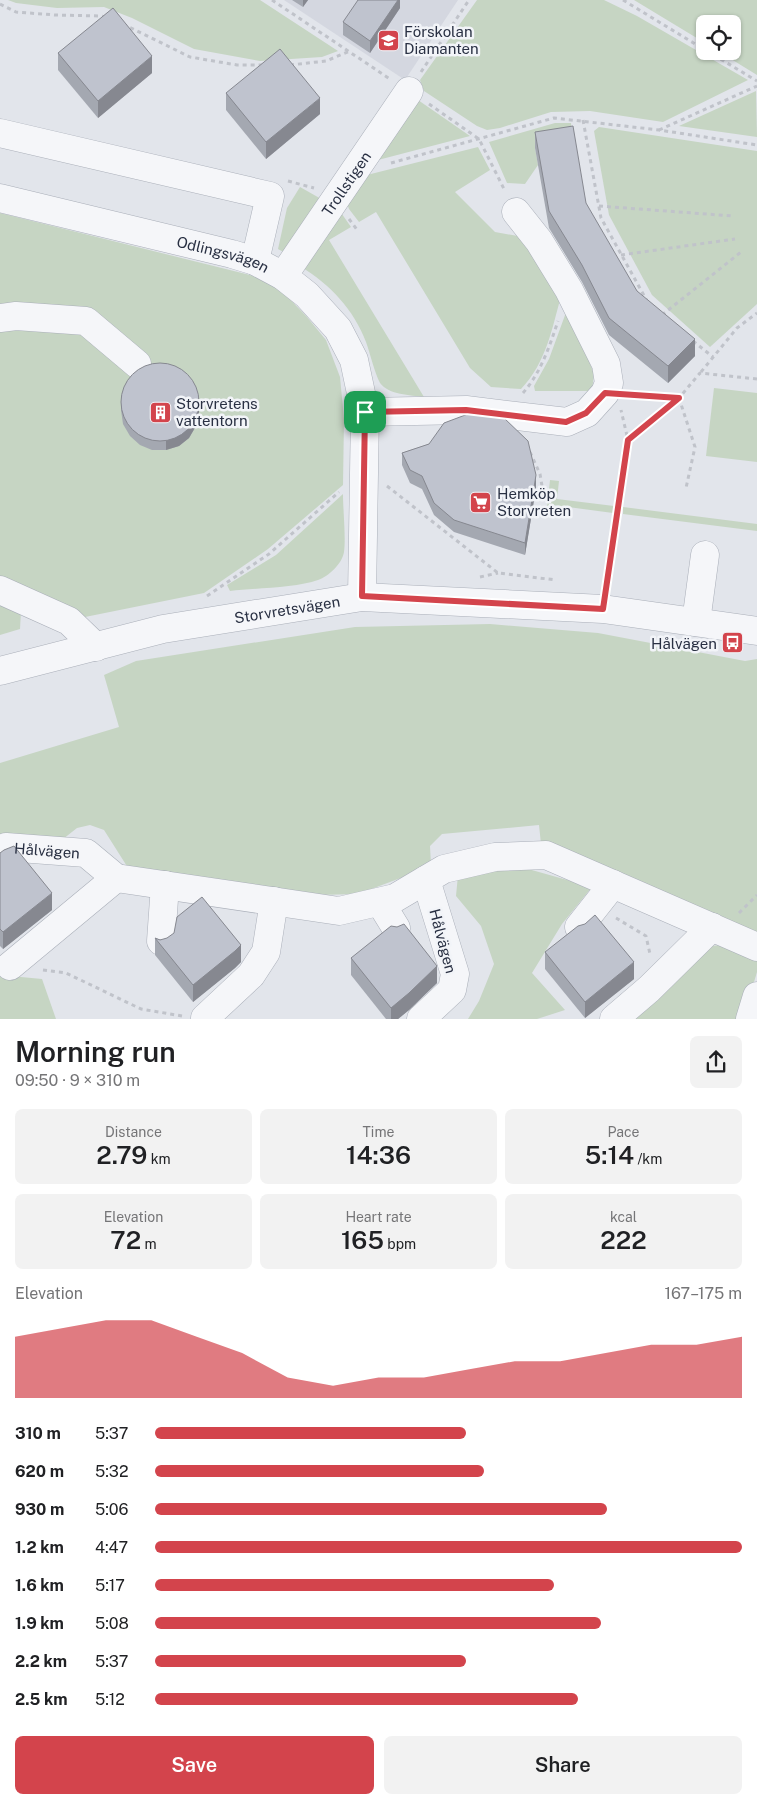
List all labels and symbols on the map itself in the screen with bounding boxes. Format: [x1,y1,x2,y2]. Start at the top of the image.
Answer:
place label: Förskolan Diamanten [404,23,479,57]
school or university icon: Förskolan Diamanten [376,28,400,52]
street label: Trollstigen [318,148,374,219]
street label: Odlingsvägen [175,232,272,276]
pin [344,391,386,433]
place label: Storvretens vattentorn [176,395,258,429]
building icon: Storvretens vattentorn [148,400,172,424]
place label: Hemköp Storvreten [497,485,571,519]
supermarket icon: Hemköp Storvreten [469,490,493,514]
street label: Storvretsvägen [233,592,341,626]
bus stop icon: Hålvägen [721,631,745,655]
place label: Hålvägen [651,635,717,652]
street label: Hålvägen [14,839,81,861]
street label: Hålvägen [426,907,460,975]

